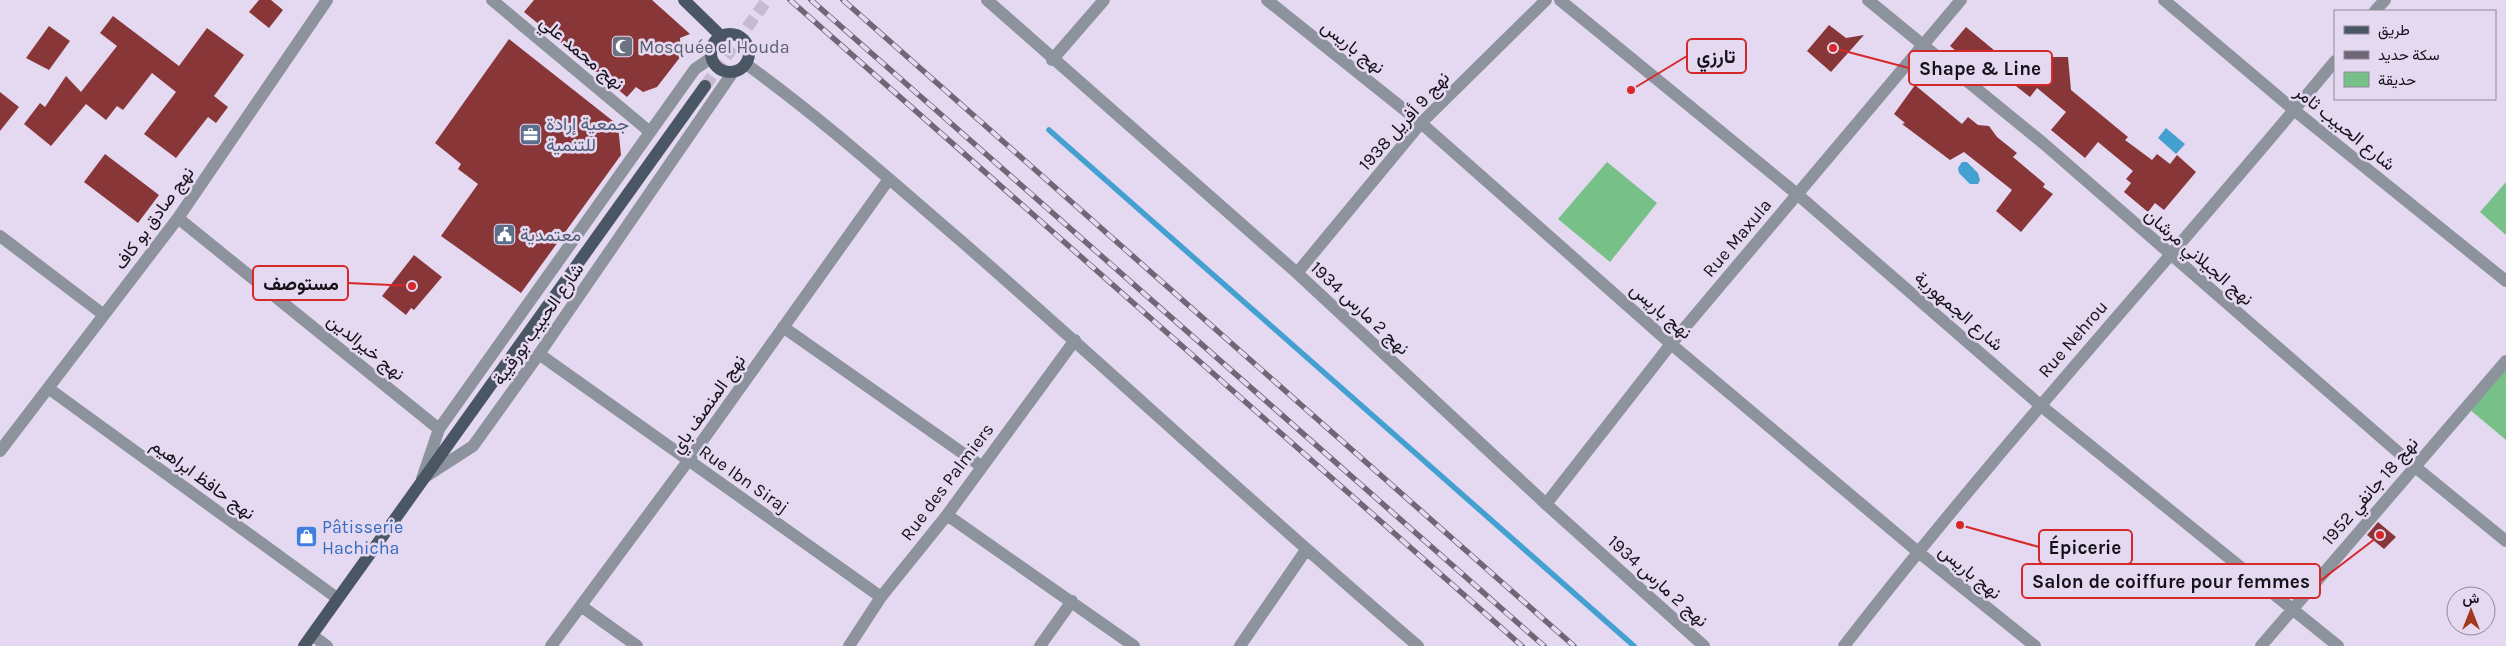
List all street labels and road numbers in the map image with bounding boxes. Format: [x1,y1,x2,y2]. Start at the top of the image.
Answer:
street label: نهج محمد علي [533,11,629,98]
street label: نهج باريس [1316,15,1389,79]
street label: نهج 9 أفريل 1938 [1354,67,1455,176]
street label: شارع الحبيب ثامر [2289,80,2400,176]
street label: نهج صادق بو كاف [109,162,199,274]
street label: Rue Maxula [1698,194,1776,282]
street label: نهج الجيلاني مرشان [2137,204,2258,313]
street label: نهج 2 مارس 1934 [1305,257,1414,360]
street label: شارع الحبيب بورقيبة [488,259,589,390]
street label: شارع الجمهورية [1909,266,2008,356]
street label: نهج باريس [1625,278,1696,345]
street label: Rue Nehrou [2033,296,2113,382]
street label: نهج خيرالدين [322,309,409,386]
street label: نهج المنصف باي [666,350,753,460]
street label: Rue des Palmiers [896,419,998,545]
street label: نهج 18 جانفي 1952 [2317,433,2426,552]
street label: نهج حافظ ابراهيم [146,434,259,525]
street label: Rue Ibn Siraj [695,440,793,518]
street label: نهج 2 مارس 1934 [1603,530,1713,632]
street label: نهج باريس [1933,540,2006,605]

